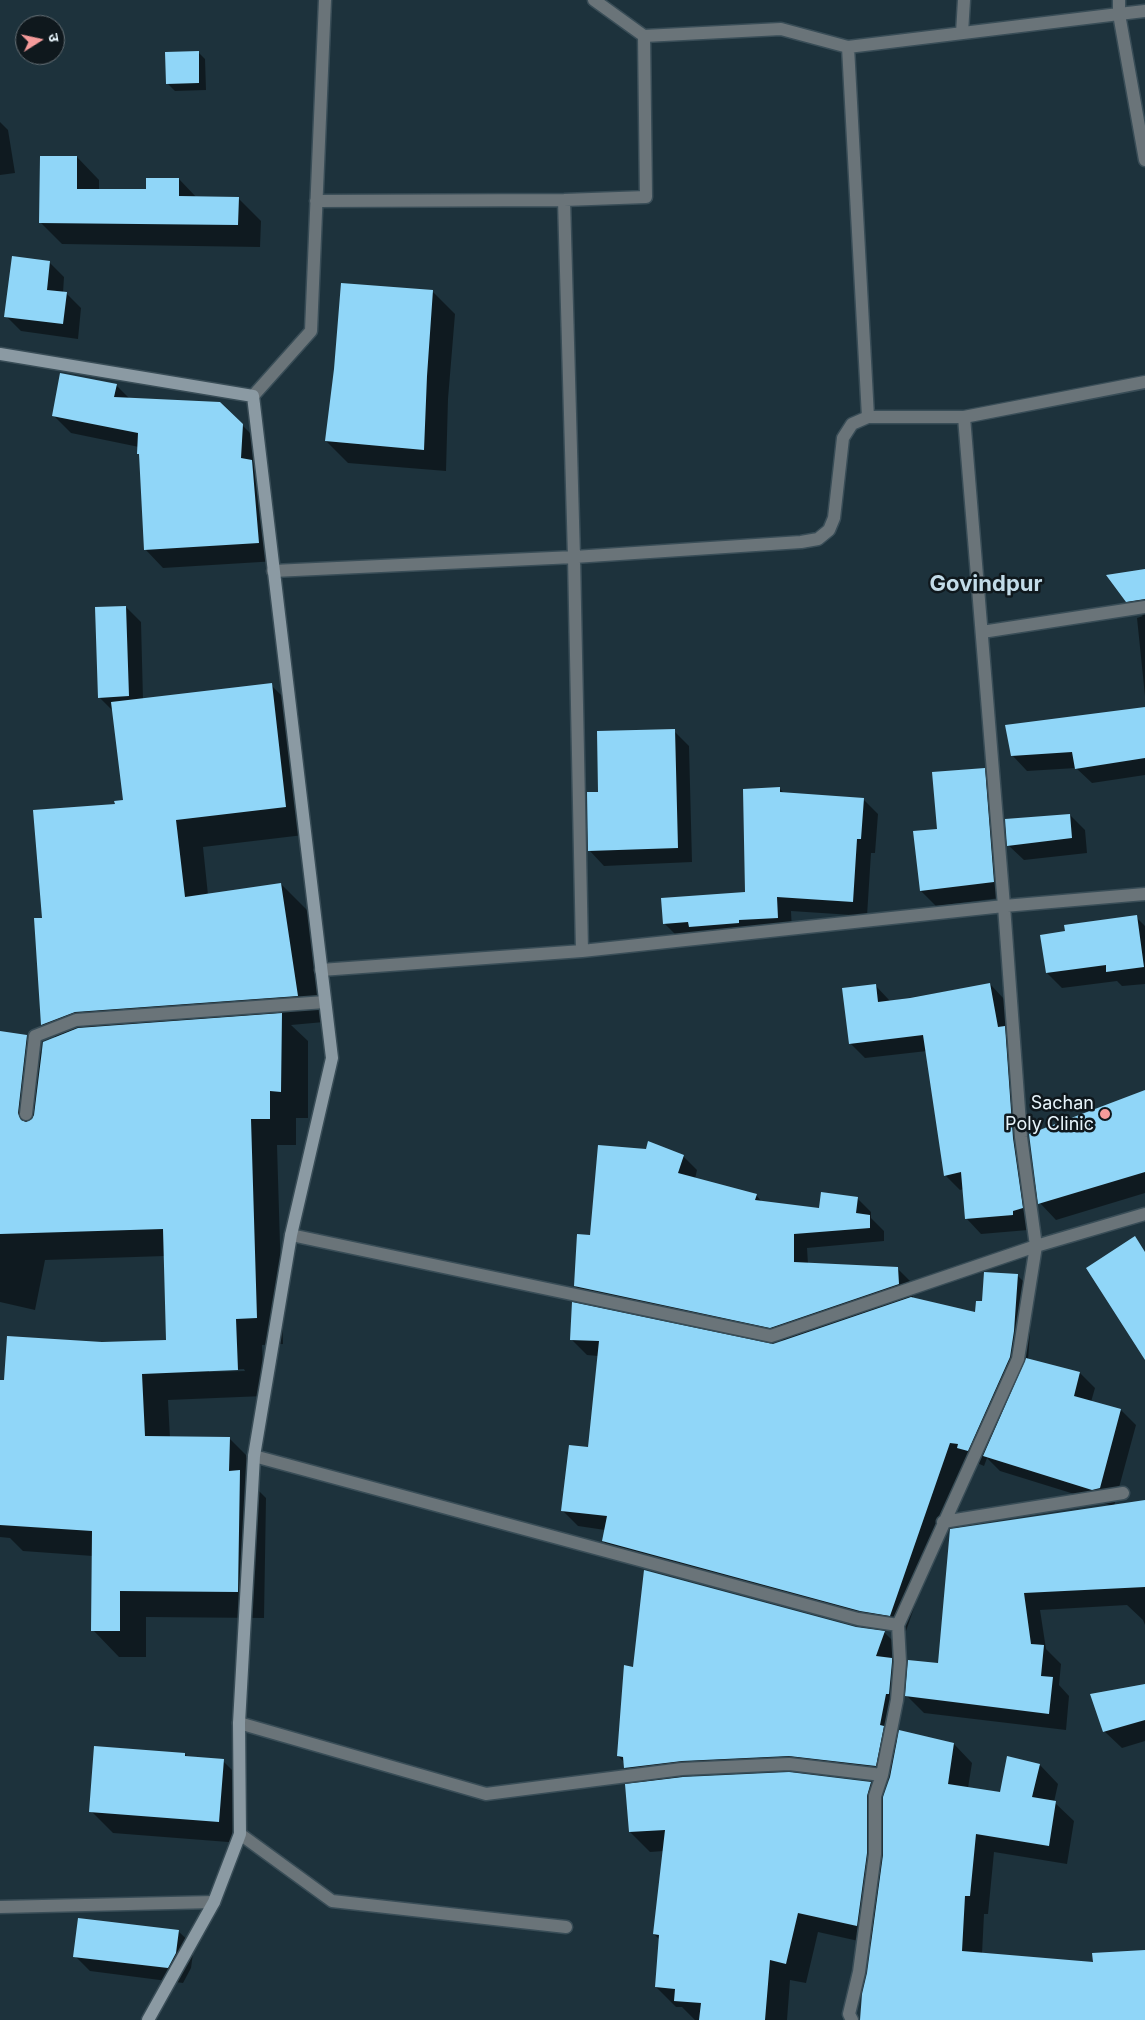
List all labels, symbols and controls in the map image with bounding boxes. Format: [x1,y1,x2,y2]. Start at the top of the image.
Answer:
north arrow [15,15,65,65]
text: उ [45,32,63,43]
district label: Govindpur [930,571,1042,597]
place label: Sachan Poly Clinic [1005,1093,1094,1136]
marker: Sachan Poly Clinic [1098,1107,1112,1121]

